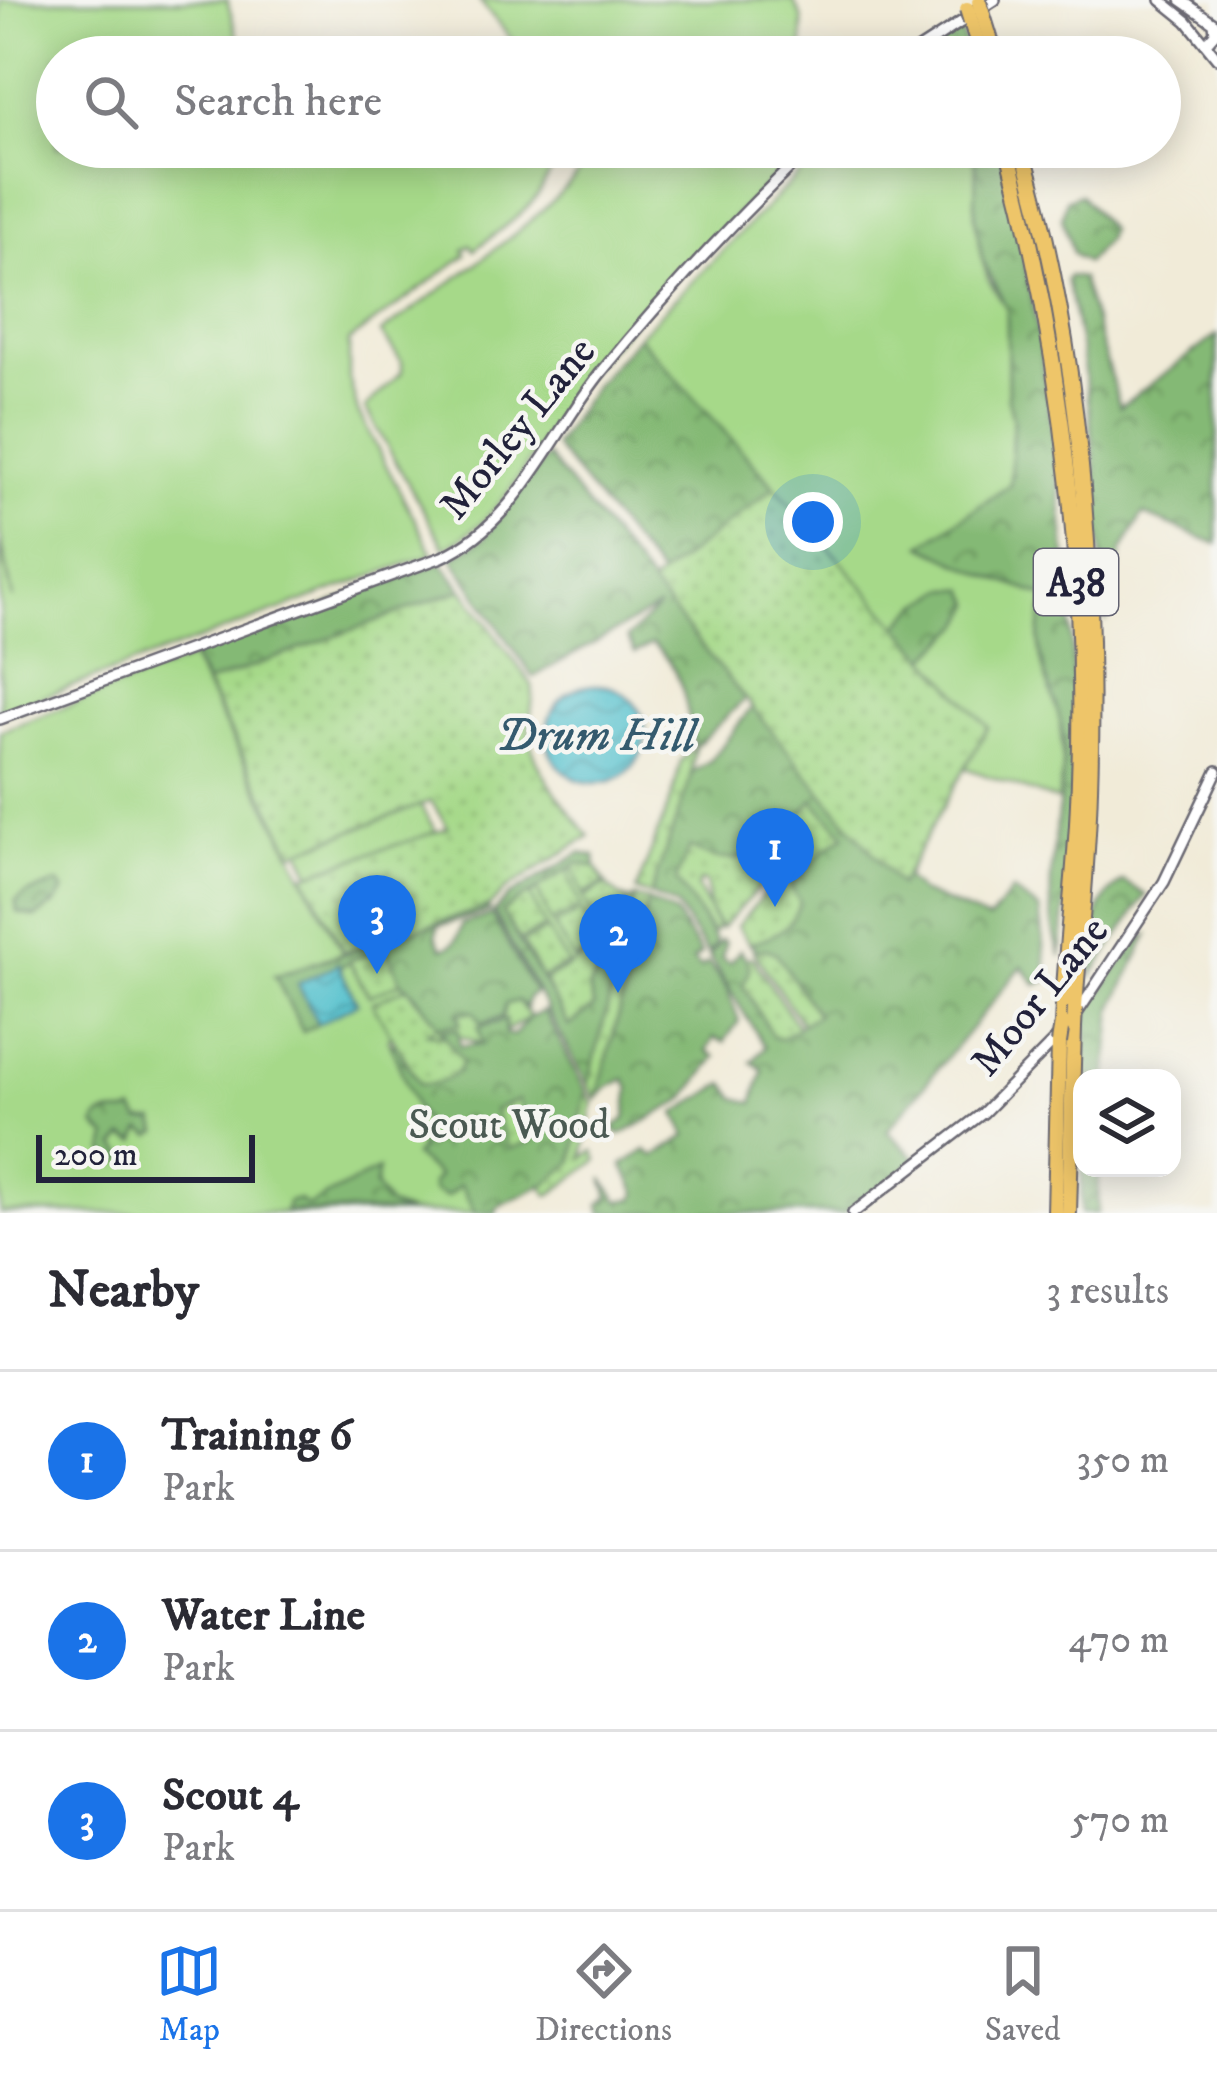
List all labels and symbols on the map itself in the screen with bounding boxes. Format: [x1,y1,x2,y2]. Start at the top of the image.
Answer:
street label: Morley Lane [429,327,608,531]
your location [783,492,843,552]
road number: A38 [1034,549,1118,615]
water label: Drum Hill [497,709,700,765]
pin: 1 [736,808,814,907]
pin: 3 [338,875,416,974]
pin: 2 [579,894,657,993]
street label: Moor Lane [960,907,1120,1087]
park label: Scout Wood [408,1100,610,1152]
scale bar [36,1129,255,1182]

